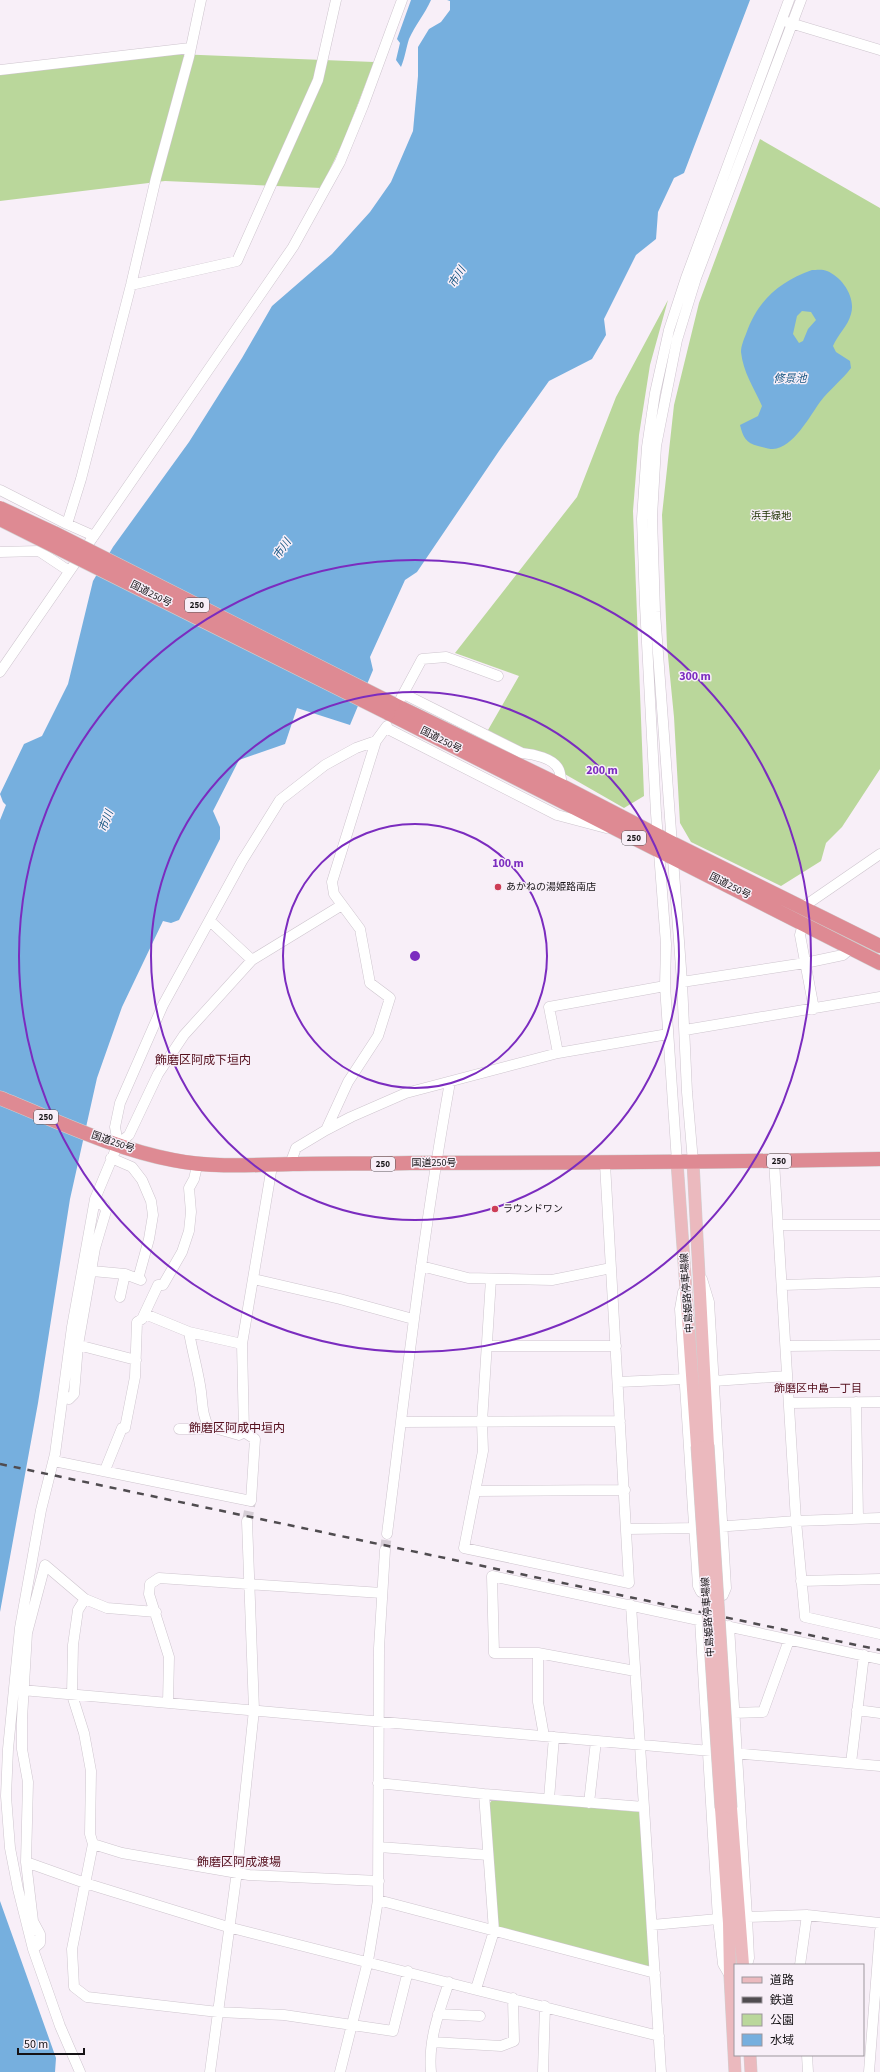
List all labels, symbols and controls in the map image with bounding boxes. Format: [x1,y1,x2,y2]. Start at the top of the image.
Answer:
water label: 市川 [445,263,470,290]
water label: 修景池 [774,371,807,386]
park label: 浜手緑地 [751,509,792,523]
water label: 市川 [270,535,295,562]
street label: 国道250号 [128,578,174,610]
road number: 250 [185,598,209,612]
text: 300 m [679,668,711,685]
street label: 国道250号 [418,724,464,756]
text: 200 m [586,762,618,779]
water label: 市川 [95,807,117,834]
road number: 250 [622,831,646,845]
text: 100 m [492,855,524,872]
street label: 国道250号 [707,870,753,902]
place label: あかねの湯姫路南店 [506,880,596,894]
marker: あかねの湯姫路南店 [493,882,503,892]
centre of rings [408,949,422,963]
district label: 飾磨区阿成下垣内 [155,1052,251,1069]
road number: 250 [34,1110,58,1124]
street label: 国道250号 [89,1128,137,1156]
road number: 250 [767,1154,791,1168]
street label: 国道250号 [412,1156,456,1170]
road number: 250 [371,1157,395,1171]
place label: ラウンドワン [503,1202,563,1216]
marker: ラウンドワン [490,1204,500,1214]
street label: 中島姫路停車場線 [677,1253,697,1333]
district label: 飾磨区中島一丁目 [774,1381,862,1396]
district label: 飾磨区阿成中垣内 [189,1420,285,1437]
street label: 中島姫路停車場線 [698,1577,718,1657]
district label: 飾磨区阿成渡場 [197,1854,281,1871]
legend [734,1964,864,2056]
text: 道路 [770,1972,794,1989]
text: 鉄道 [770,1992,794,2009]
text: 公園 [770,2012,794,2029]
scale bar [18,2030,84,2056]
text: 水域 [770,2032,794,2049]
text: 50 m [24,2036,48,2053]

